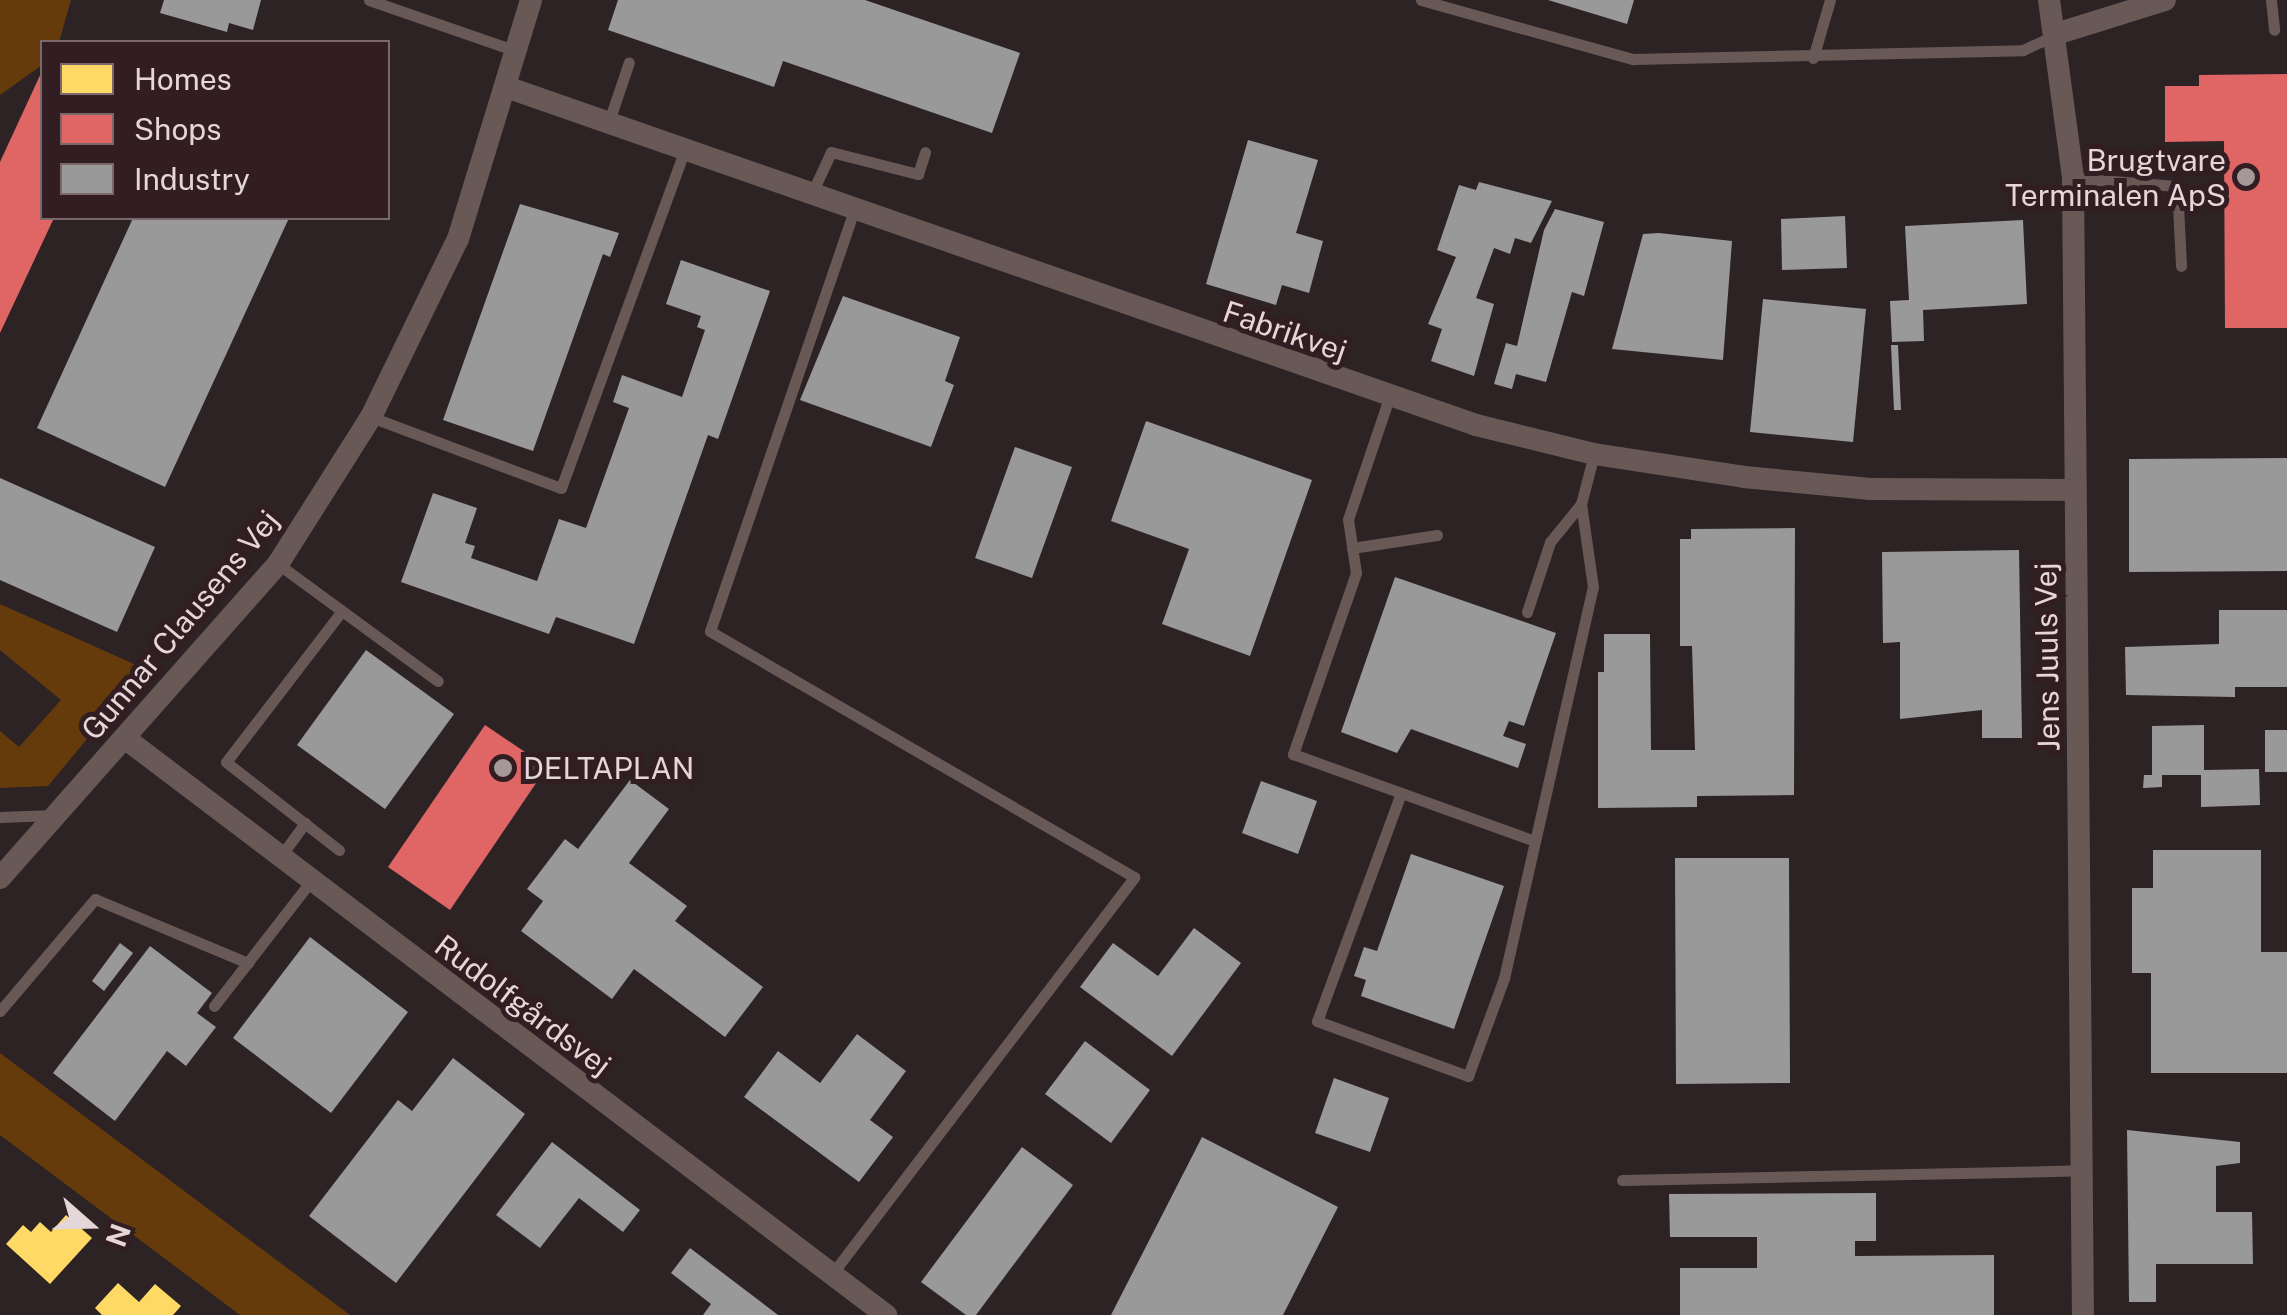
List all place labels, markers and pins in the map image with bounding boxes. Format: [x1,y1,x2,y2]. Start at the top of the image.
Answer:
place label: Brugtvare Terminalen ApS [2005,142,2226,212]
marker: Brugtvare Terminalen ApS [2235,166,2257,188]
place label: DELTAPLAN [523,750,694,786]
marker: DELTAPLAN [492,757,514,779]

